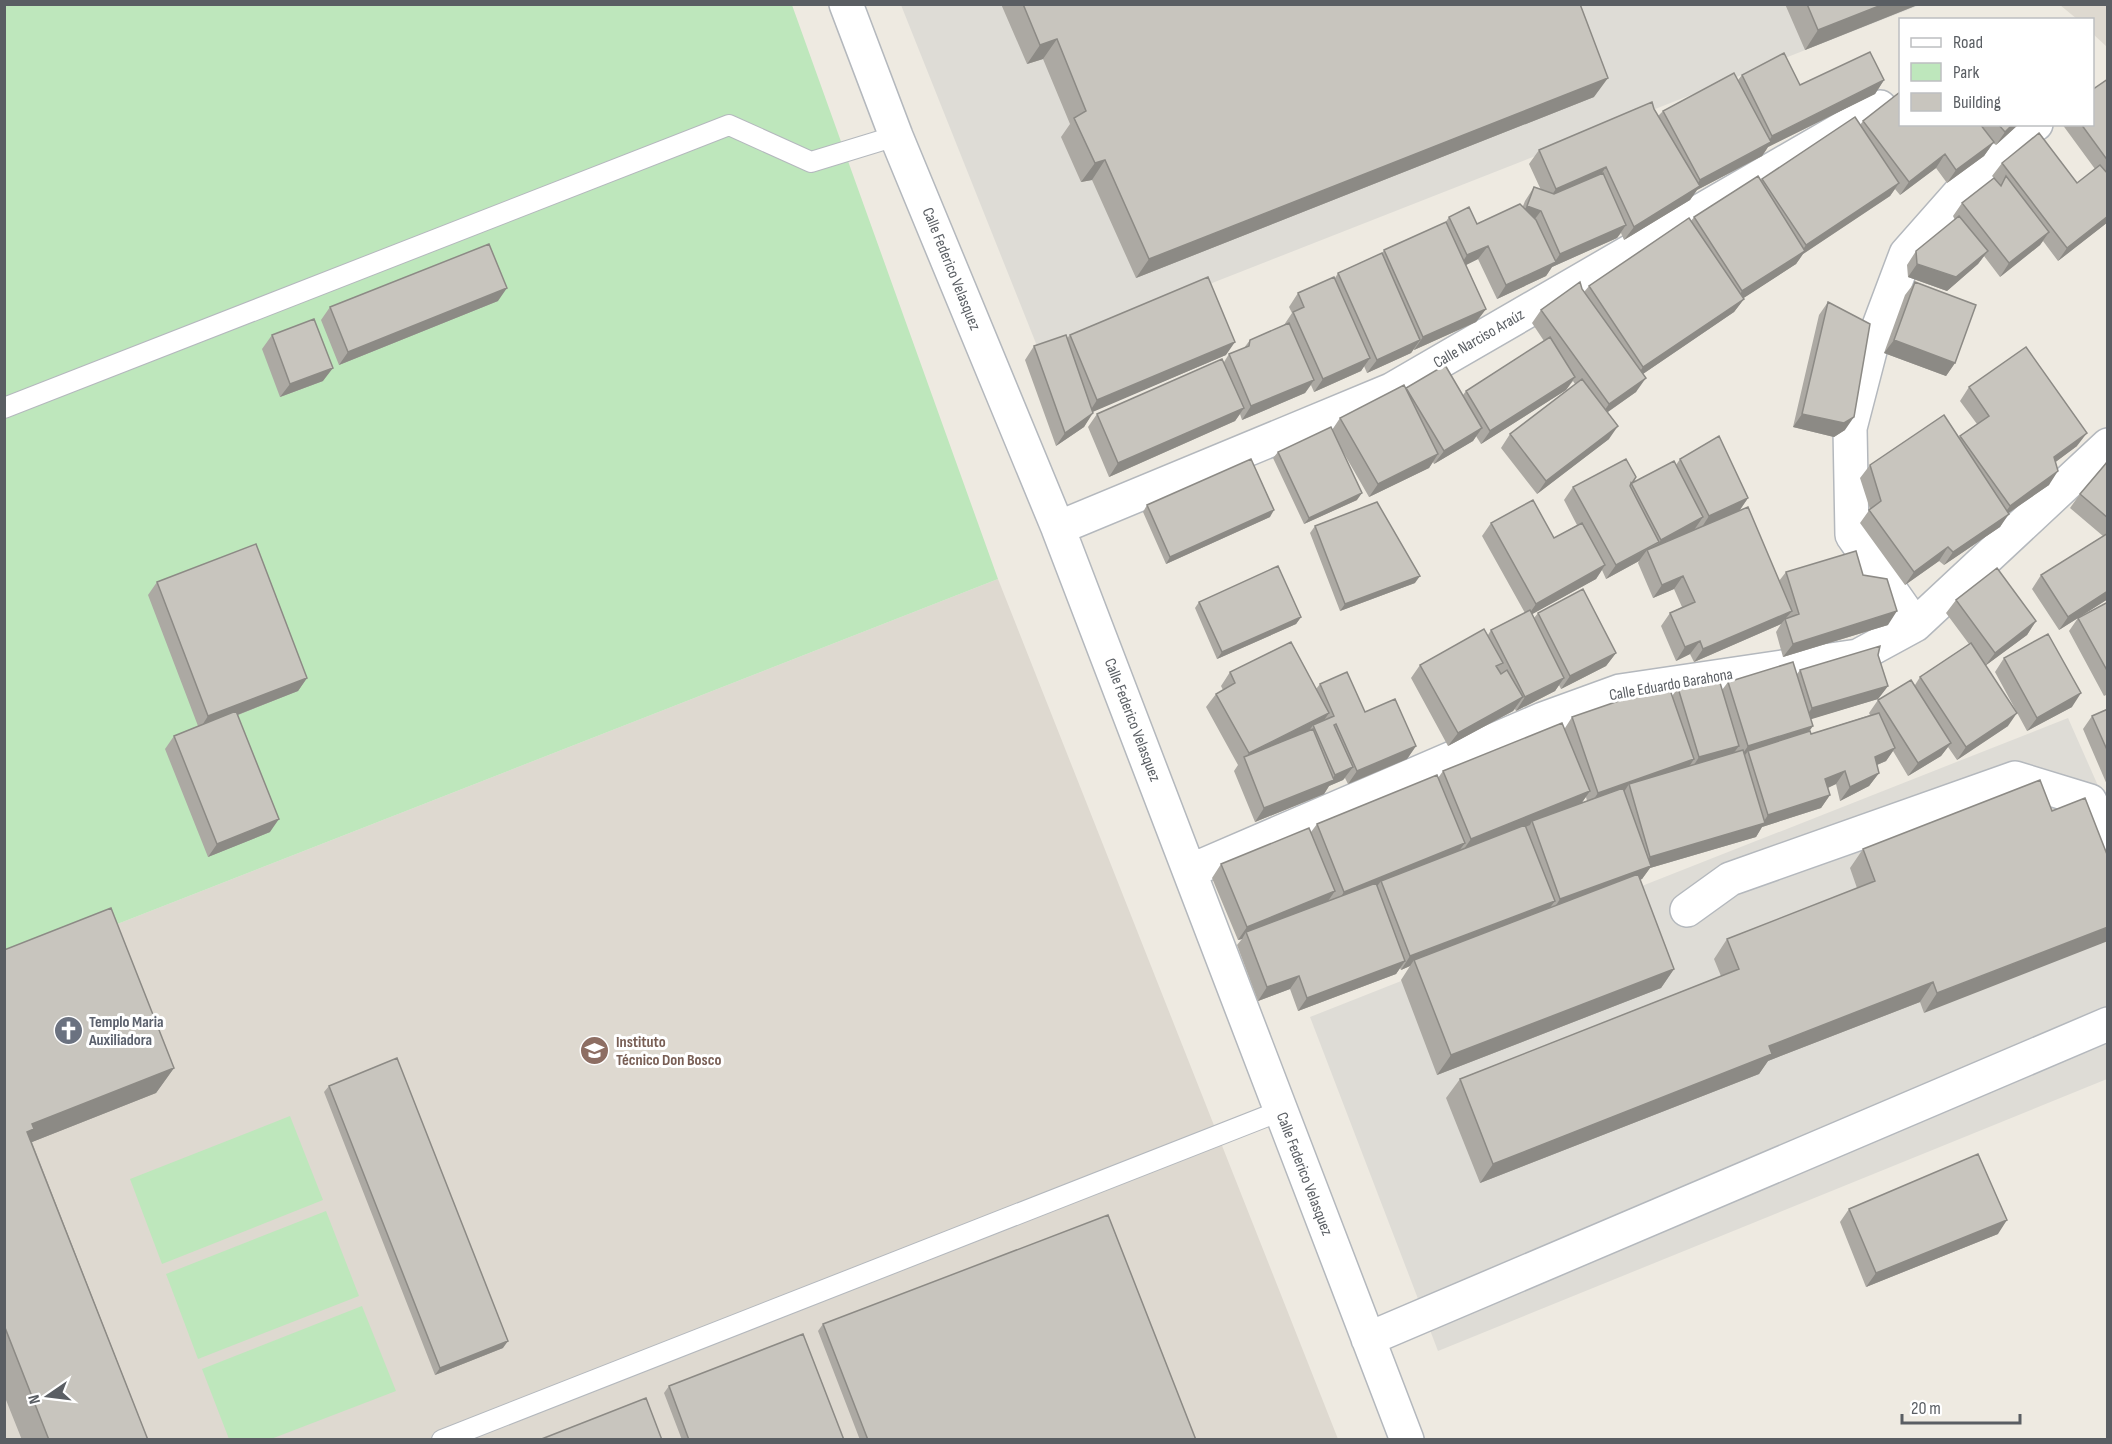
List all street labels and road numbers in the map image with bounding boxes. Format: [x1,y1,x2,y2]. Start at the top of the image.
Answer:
street label: Calle Federico Velasquez [918,205,984,333]
street label: Calle Narciso Araúz [1430,305,1528,373]
street label: Calle Federico Velasquez [1100,656,1164,785]
street label: Calle Eduardo Barahona [1608,665,1734,705]
street label: Calle Federico Velasquez [1272,1110,1336,1239]

